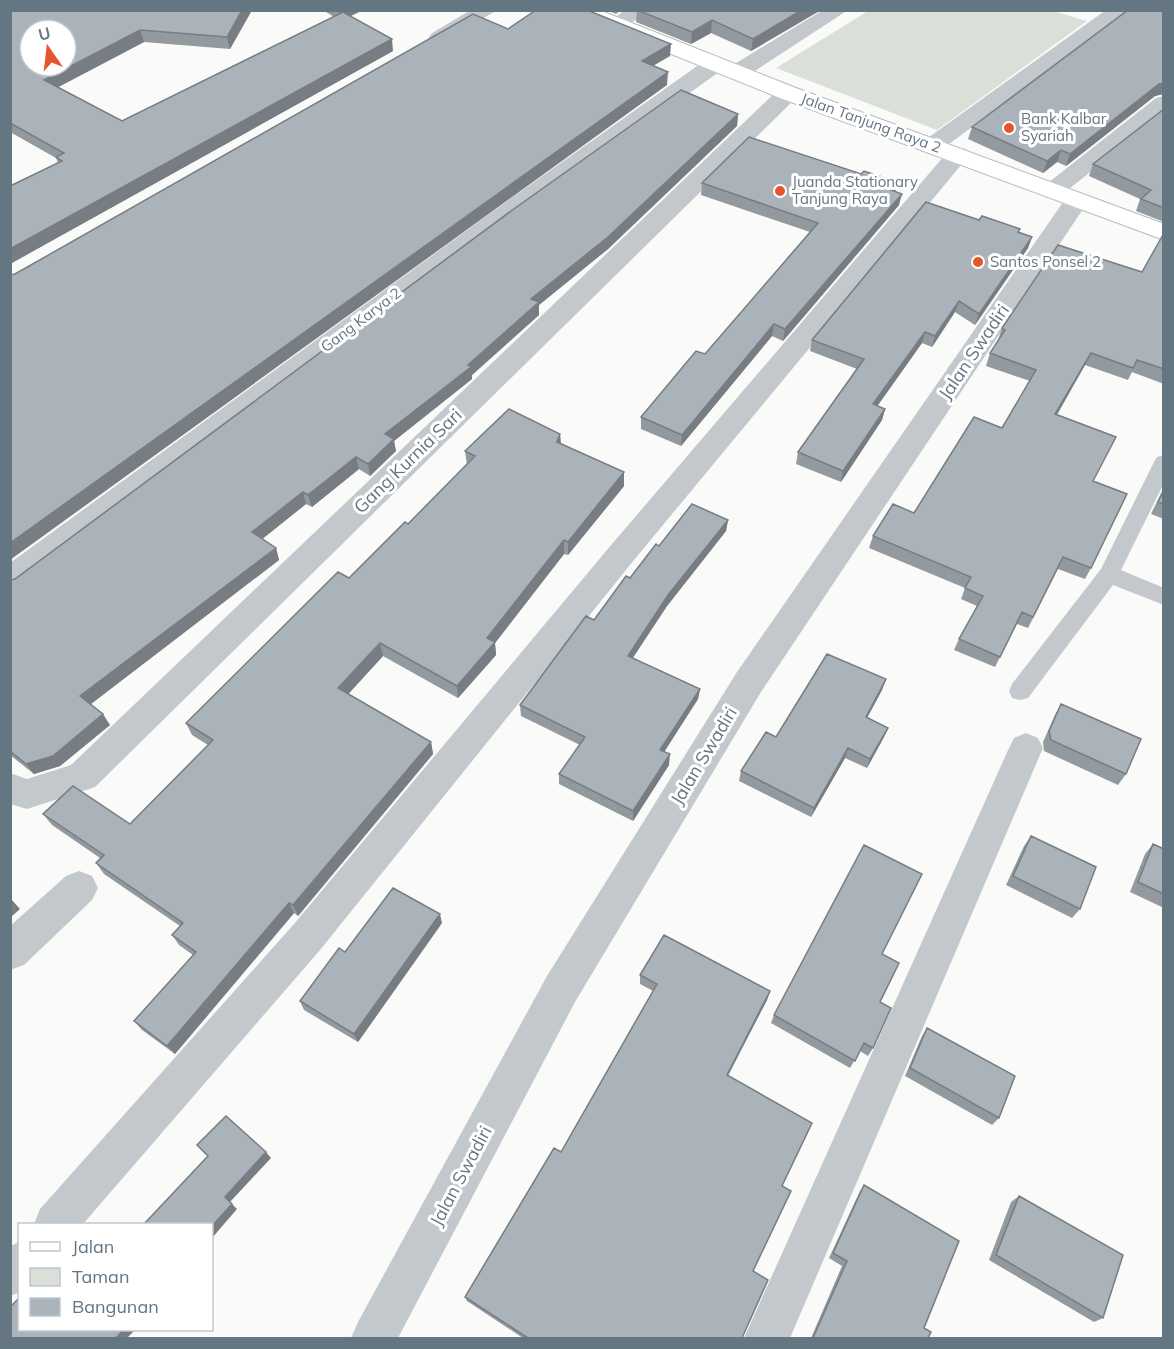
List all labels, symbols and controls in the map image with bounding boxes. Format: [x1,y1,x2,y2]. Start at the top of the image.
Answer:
north arrow [18,18,78,78]
text: U [36,22,53,45]
street label: Jalan Tanjung Raya 2 [798,88,944,157]
place label: Bank Kalbar Syariah [1021,109,1107,145]
marker: Bank Kalbar Syariah [1002,121,1016,135]
place label: Juanda Stationary Tanjung Raya [792,172,918,208]
marker: Juanda Stationary Tanjung Raya [773,184,787,198]
place label: Santos Ponsel 2 [990,252,1101,271]
marker: Santos Ponsel 2 [971,255,985,269]
street label: Gang Karya 2 [317,283,405,356]
street label: Jalan Swadiri [933,300,1014,404]
street label: Gang Kurnia Sari [349,403,466,518]
street label: Jalan Swadiri [665,703,742,809]
street label: Jalan Swadiri [425,1122,497,1230]
legend [18,1223,213,1331]
text: Jalan [72,1235,114,1258]
text: Taman [72,1265,129,1288]
text: Bangunan [72,1295,159,1318]

